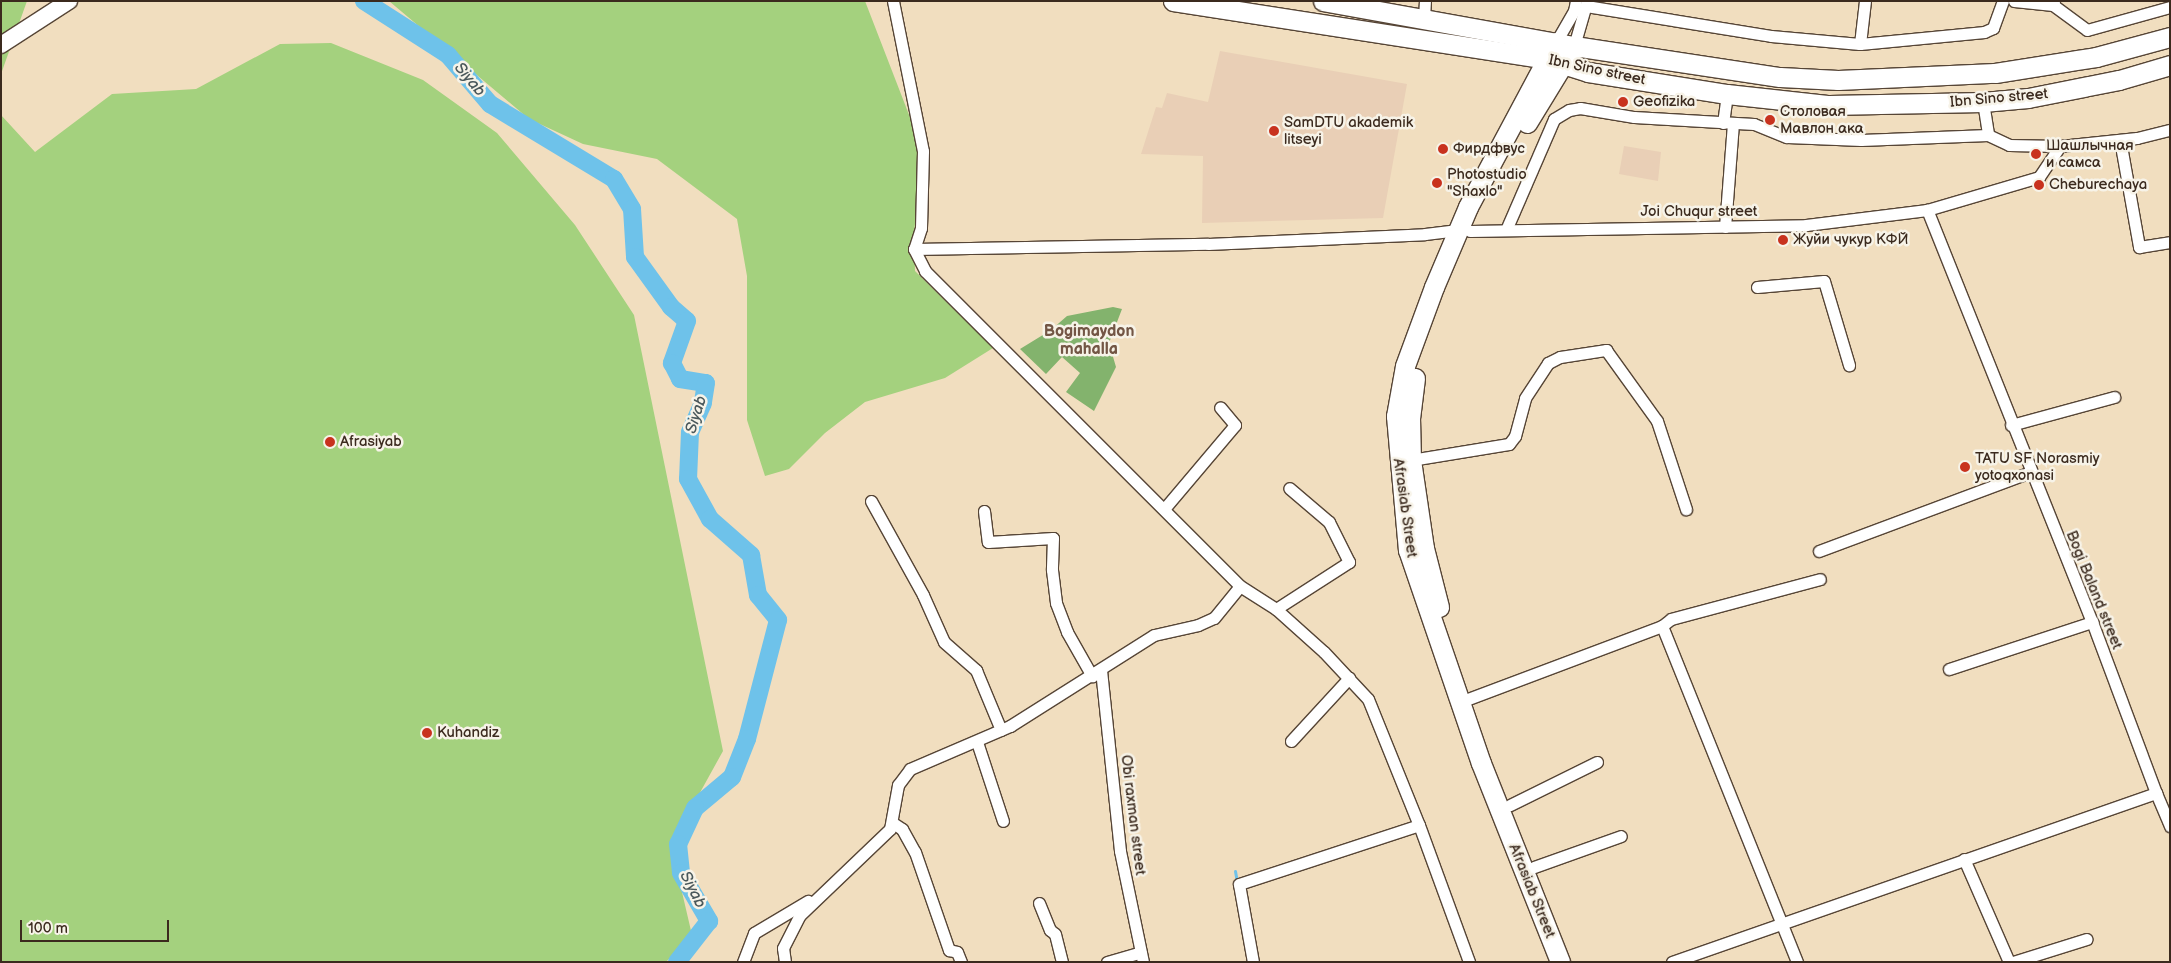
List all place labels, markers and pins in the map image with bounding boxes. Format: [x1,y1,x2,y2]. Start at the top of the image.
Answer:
place label: Geofizika [1633,93,1695,111]
marker: Geofizika [1617,96,1629,108]
place label: Столовая Мавлон ака [1780,102,1864,137]
place label: SamDTU akademik litseyi [1284,113,1413,148]
marker: Столовая Мавлон ака [1764,114,1776,126]
marker: SamDTU akademik litseyi [1268,125,1280,137]
place label: Шашлычная и самса [2046,136,2134,171]
place label: Фирдфвус [1453,140,1525,158]
marker: Фирдфвус [1437,143,1449,155]
marker: Шашлычная и самса [2030,148,2042,160]
place label: Photostudio "Shaxlo" [1447,165,1527,200]
place label: Cheburechaya [2049,176,2147,194]
marker: Photostudio "Shaxlo" [1431,177,1443,189]
marker: Cheburechaya [2033,179,2045,191]
place label: Жуйи чукур КФЙ [1793,231,1908,249]
marker: Жуйи чукур КФЙ [1777,234,1789,246]
place label: Afrasiyab [340,433,402,451]
marker: Afrasiyab [324,436,336,448]
place label: TATU SF Norasmiy yotoqxonasi [1975,449,2100,484]
marker: TATU SF Norasmiy yotoqxonasi [1959,461,1971,473]
place label: Kuhandiz [437,724,499,742]
marker: Kuhandiz [421,727,433,739]

